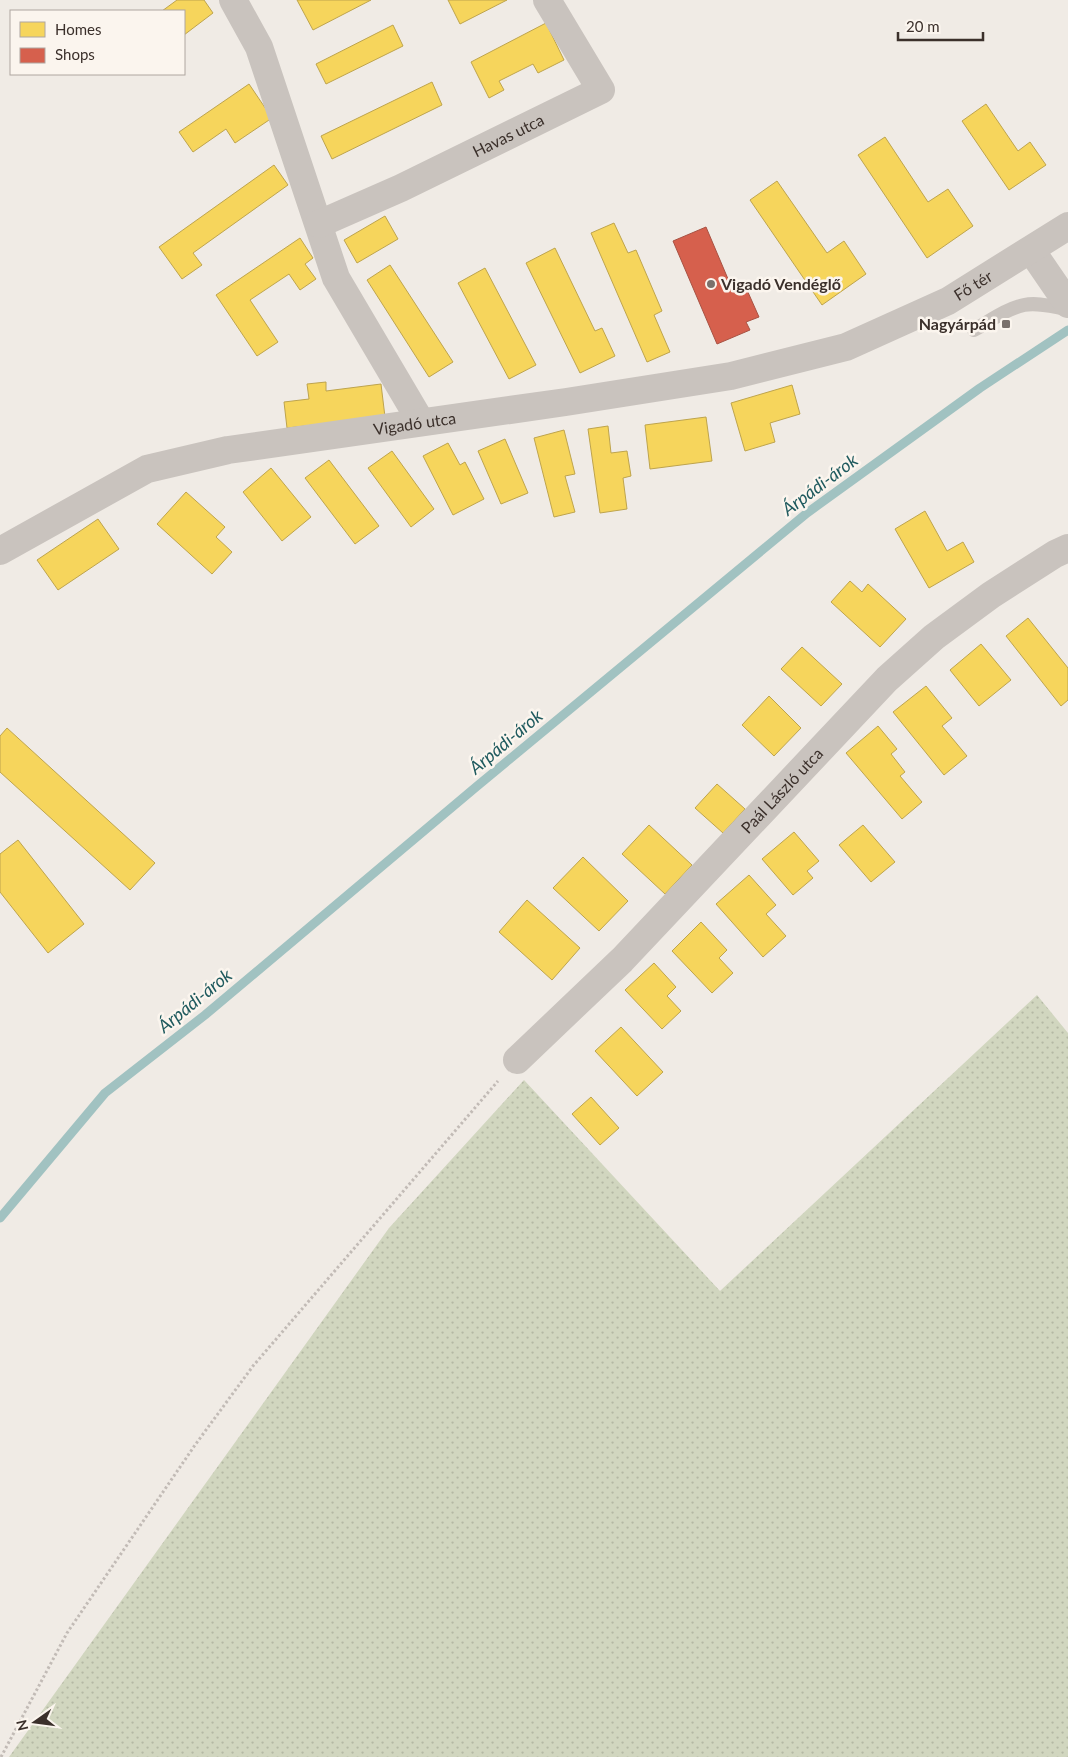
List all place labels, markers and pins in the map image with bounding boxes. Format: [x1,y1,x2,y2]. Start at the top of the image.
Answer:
place label: Vigadó Vendéglő [720,274,841,293]
marker: Vigadó Vendéglő [705,278,717,290]
place label: Nagyárpád [919,314,996,333]
marker: Nagyárpád [1000,318,1012,330]

